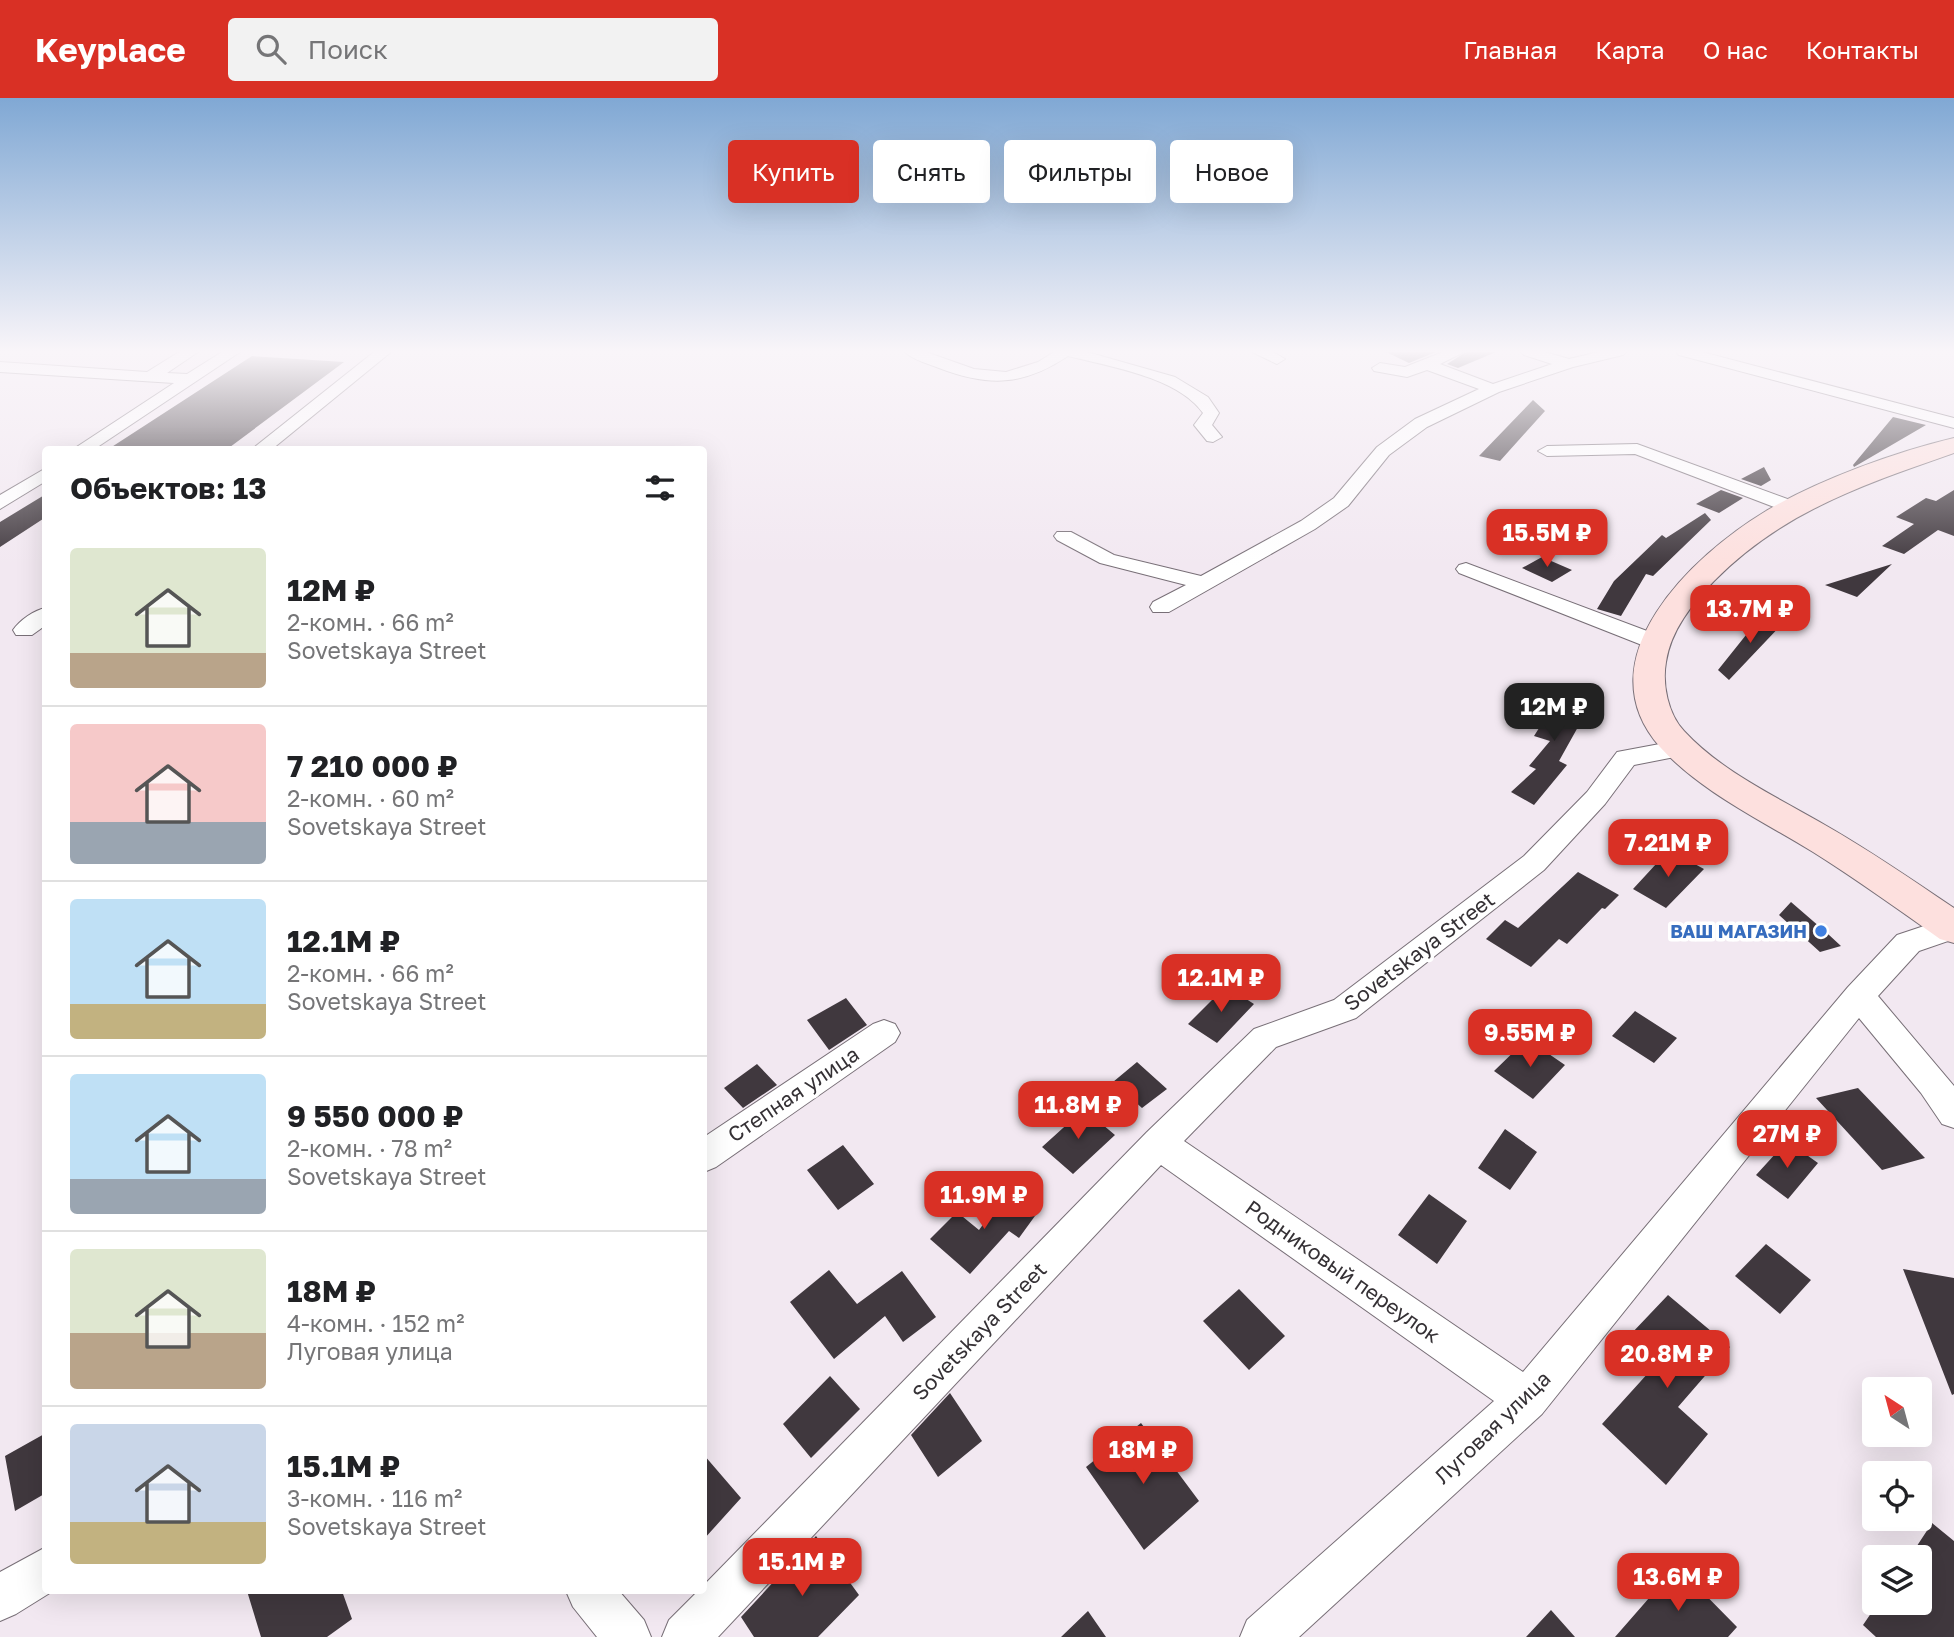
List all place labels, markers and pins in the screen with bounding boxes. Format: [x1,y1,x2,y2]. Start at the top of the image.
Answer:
pin: 15.5M ₽ [1482,510,1612,569]
pin: 13.7M ₽ [1685,586,1815,645]
pin: 12M ₽ [1505,684,1603,743]
pin: 7.21M ₽ [1603,820,1733,879]
place label: ВАШ МАГАЗИН [1670,920,1807,942]
marker: ВАШ МАГАЗИН [1813,923,1829,939]
pin: 12.1M ₽ [1156,954,1286,1014]
pin: 9.55M ₽ [1465,1010,1595,1069]
pin: 11.8M ₽ [1013,1082,1143,1141]
pin: 27M ₽ [1738,1110,1836,1170]
pin: 11.9M ₽ [919,1172,1049,1231]
pin: 20.8M ₽ [1602,1330,1732,1390]
pin: 18M ₽ [1094,1426,1192,1486]
pin: 15.1M ₽ [737,1538,867,1598]
pin: 13.6M ₽ [1613,1554,1743,1613]

